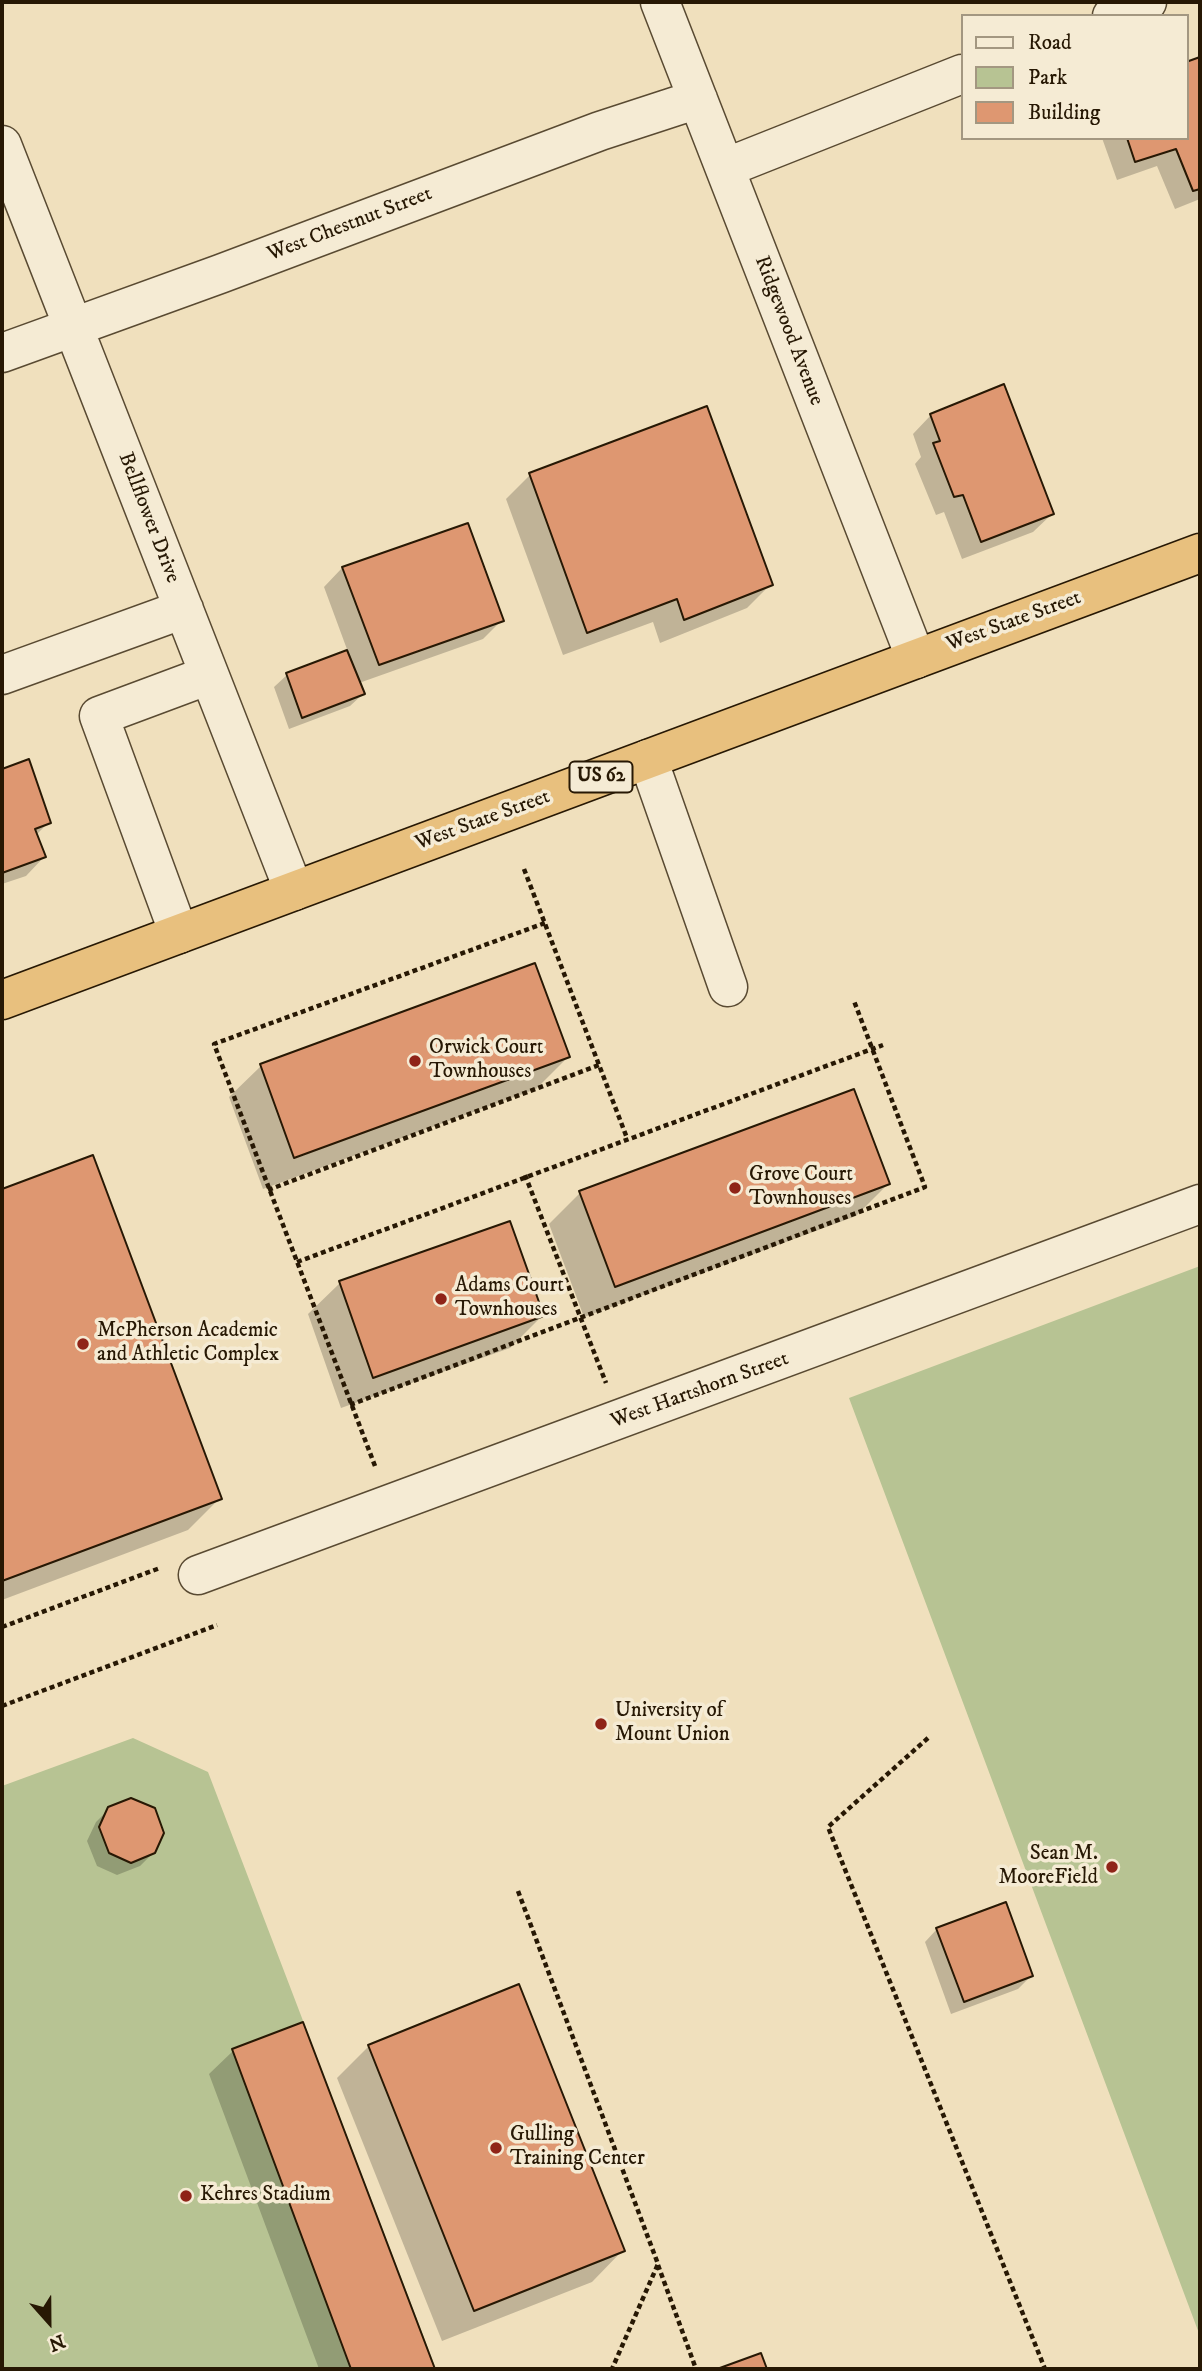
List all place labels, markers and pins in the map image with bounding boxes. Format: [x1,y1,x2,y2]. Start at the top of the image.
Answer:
place label: Orwick Court Townhouses [429,1036,544,1086]
marker: Orwick Court Townhouses [407,1053,423,1069]
place label: Grove Court Townhouses [749,1163,853,1213]
marker: Grove Court Townhouses [727,1180,743,1196]
place label: Adams Court Townhouses [455,1274,564,1324]
marker: Adams Court Townhouses [433,1291,449,1307]
place label: McPherson Academic and Athletic Complex [97,1319,279,1369]
marker: McPherson Academic and Athletic Complex [75,1336,91,1352]
place label: University of Mount Union [615,1699,730,1749]
marker: University of Mount Union [593,1716,609,1732]
place label: Sean M. MooreField [998,1842,1098,1892]
marker: Sean M. MooreField [1104,1859,1120,1875]
place label: Gulling Training Center [510,2123,645,2173]
marker: Gulling Training Center [488,2140,504,2156]
place label: Kehres Stadium [200,2183,331,2209]
marker: Kehres Stadium [178,2188,194,2204]

